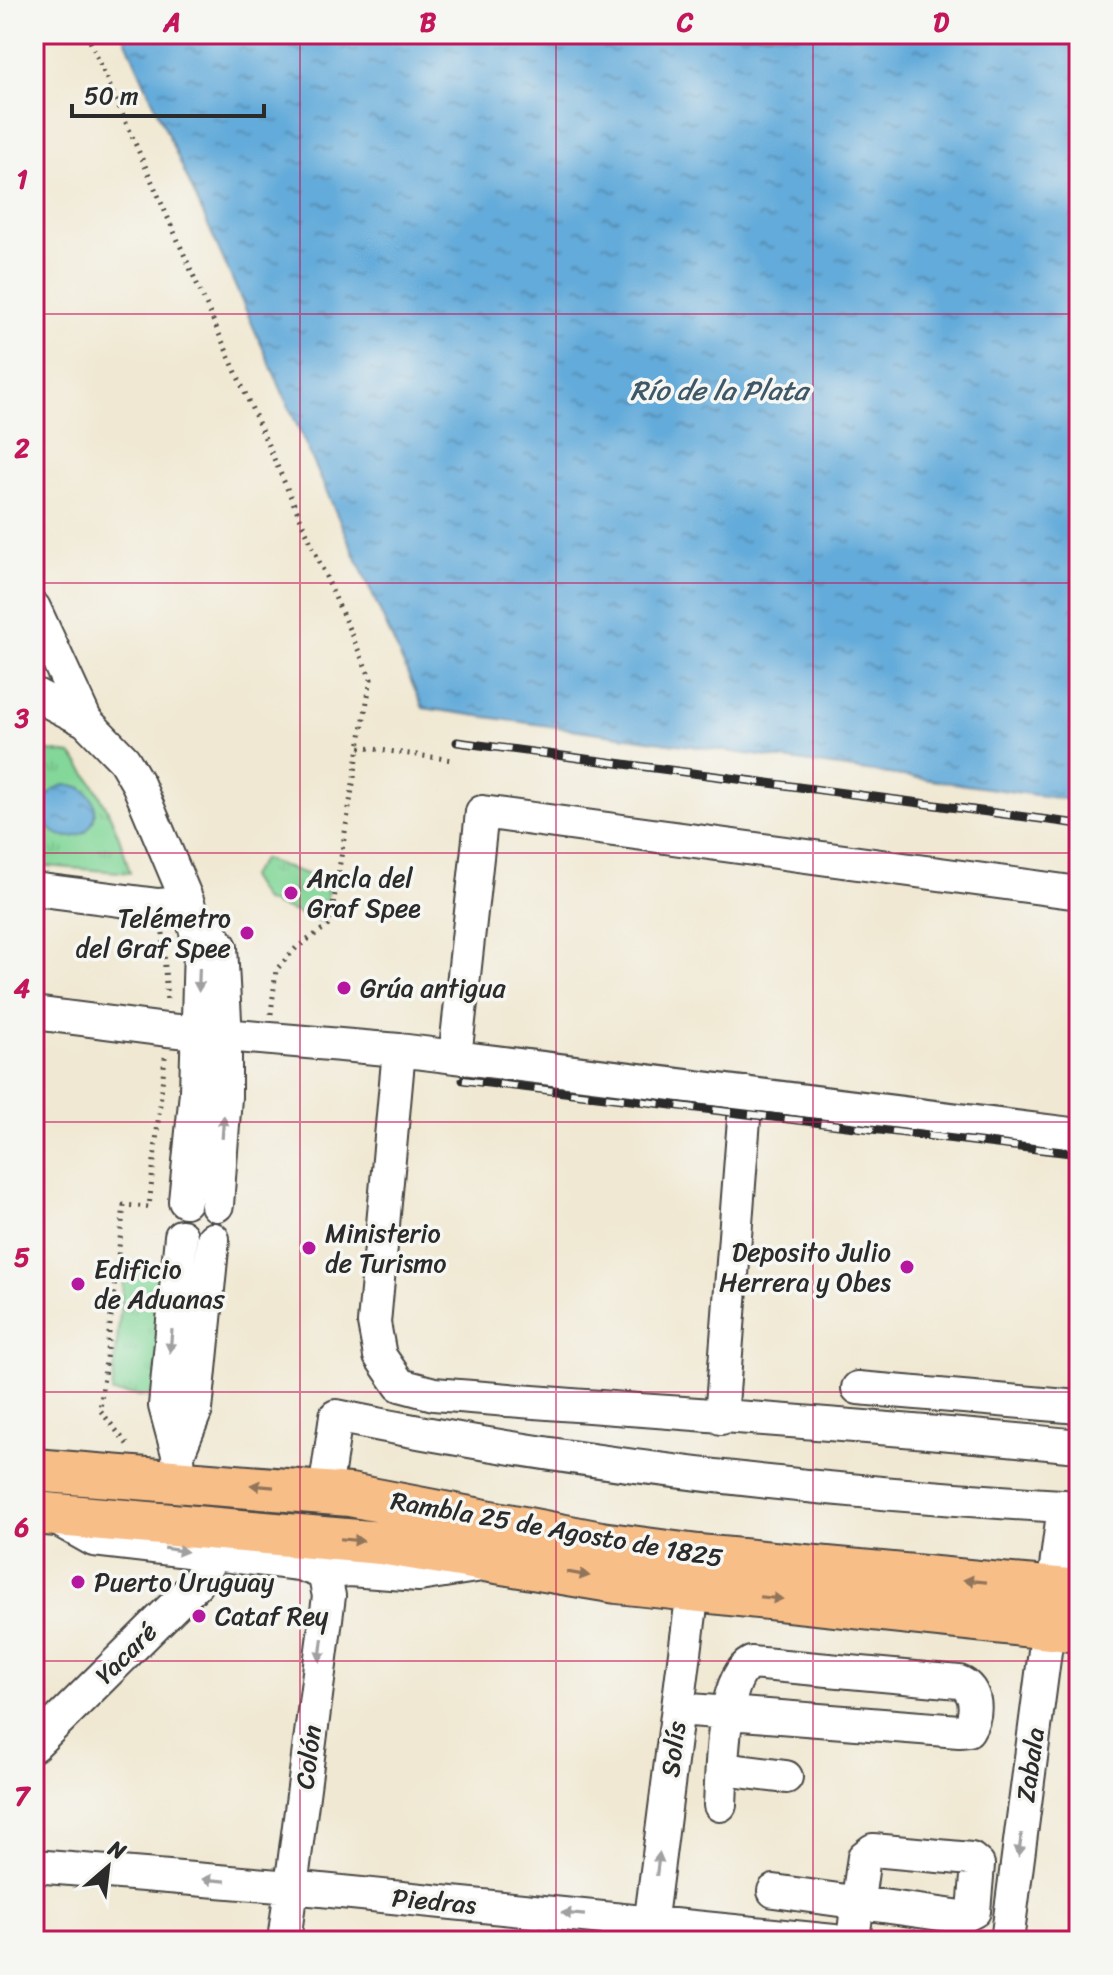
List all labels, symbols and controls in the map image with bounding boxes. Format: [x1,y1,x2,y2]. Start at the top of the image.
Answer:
text: A [162,0,181,45]
text: B [420,0,437,45]
text: C [676,0,694,45]
text: D [933,0,949,45]
scale bar [72,68,264,118]
text: 50 m [84,75,139,117]
text: 1 [16,156,28,202]
water label: Río de la Plata [630,366,812,415]
text: 2 [13,425,30,471]
text: 3 [14,695,30,741]
place label: Ancla del Graf Spee [306,855,421,931]
marker: Ancla del Graf Spee [282,884,300,902]
place label: Telémetro del Graf Spee [76,895,231,971]
marker: Telémetro del Graf Spee [238,924,256,942]
text: 4 [14,965,30,1011]
place label: Grúa antigua [360,965,506,1011]
one-way arrow [192,968,205,993]
marker: Grúa antigua [335,979,353,997]
one-way arrow [217,1114,230,1139]
place label: Ministerio de Turismo [325,1210,447,1286]
place label: Deposito Julio Herrera y Obes [719,1229,891,1305]
text: 5 [14,1234,30,1280]
marker: Ministerio de Turismo [300,1239,318,1257]
place label: Edificio de Aduanas [94,1246,226,1322]
marker: Deposito Julio Herrera y Obes [898,1258,916,1276]
marker: Edificio de Aduanas [69,1275,87,1293]
one-way arrow [165,1329,178,1354]
street label: Rambla 25 de Agosto de 1825 [387,1477,727,1581]
one-way arrow [249,1479,274,1492]
text: 6 [14,1504,30,1550]
one-way arrow [340,1533,365,1546]
one-way arrow [163,1544,188,1556]
place label: Puerto Uruguay [94,1559,275,1605]
one-way arrow [566,1569,591,1581]
marker: Puerto Uruguay [69,1573,87,1591]
one-way arrow [963,1574,988,1587]
one-way arrow [759,1592,784,1605]
place label: Cataf Rey [215,1593,329,1639]
marker: Cataf Rey [190,1607,208,1625]
street label: Yacaré [83,1610,169,1696]
one-way arrow [315,1638,328,1663]
street label: Solís [647,1718,699,1780]
street label: Colón [281,1722,335,1792]
street label: Zabala [1002,1725,1058,1805]
text: 7 [15,1773,32,1819]
north arrow [68,1827,148,1907]
text: N [100,1829,134,1871]
one-way arrow [1013,1832,1026,1857]
one-way arrow [652,1851,665,1876]
one-way arrow [201,1874,226,1887]
street label: Piedras [390,1874,478,1928]
one-way arrow [560,1907,585,1920]

